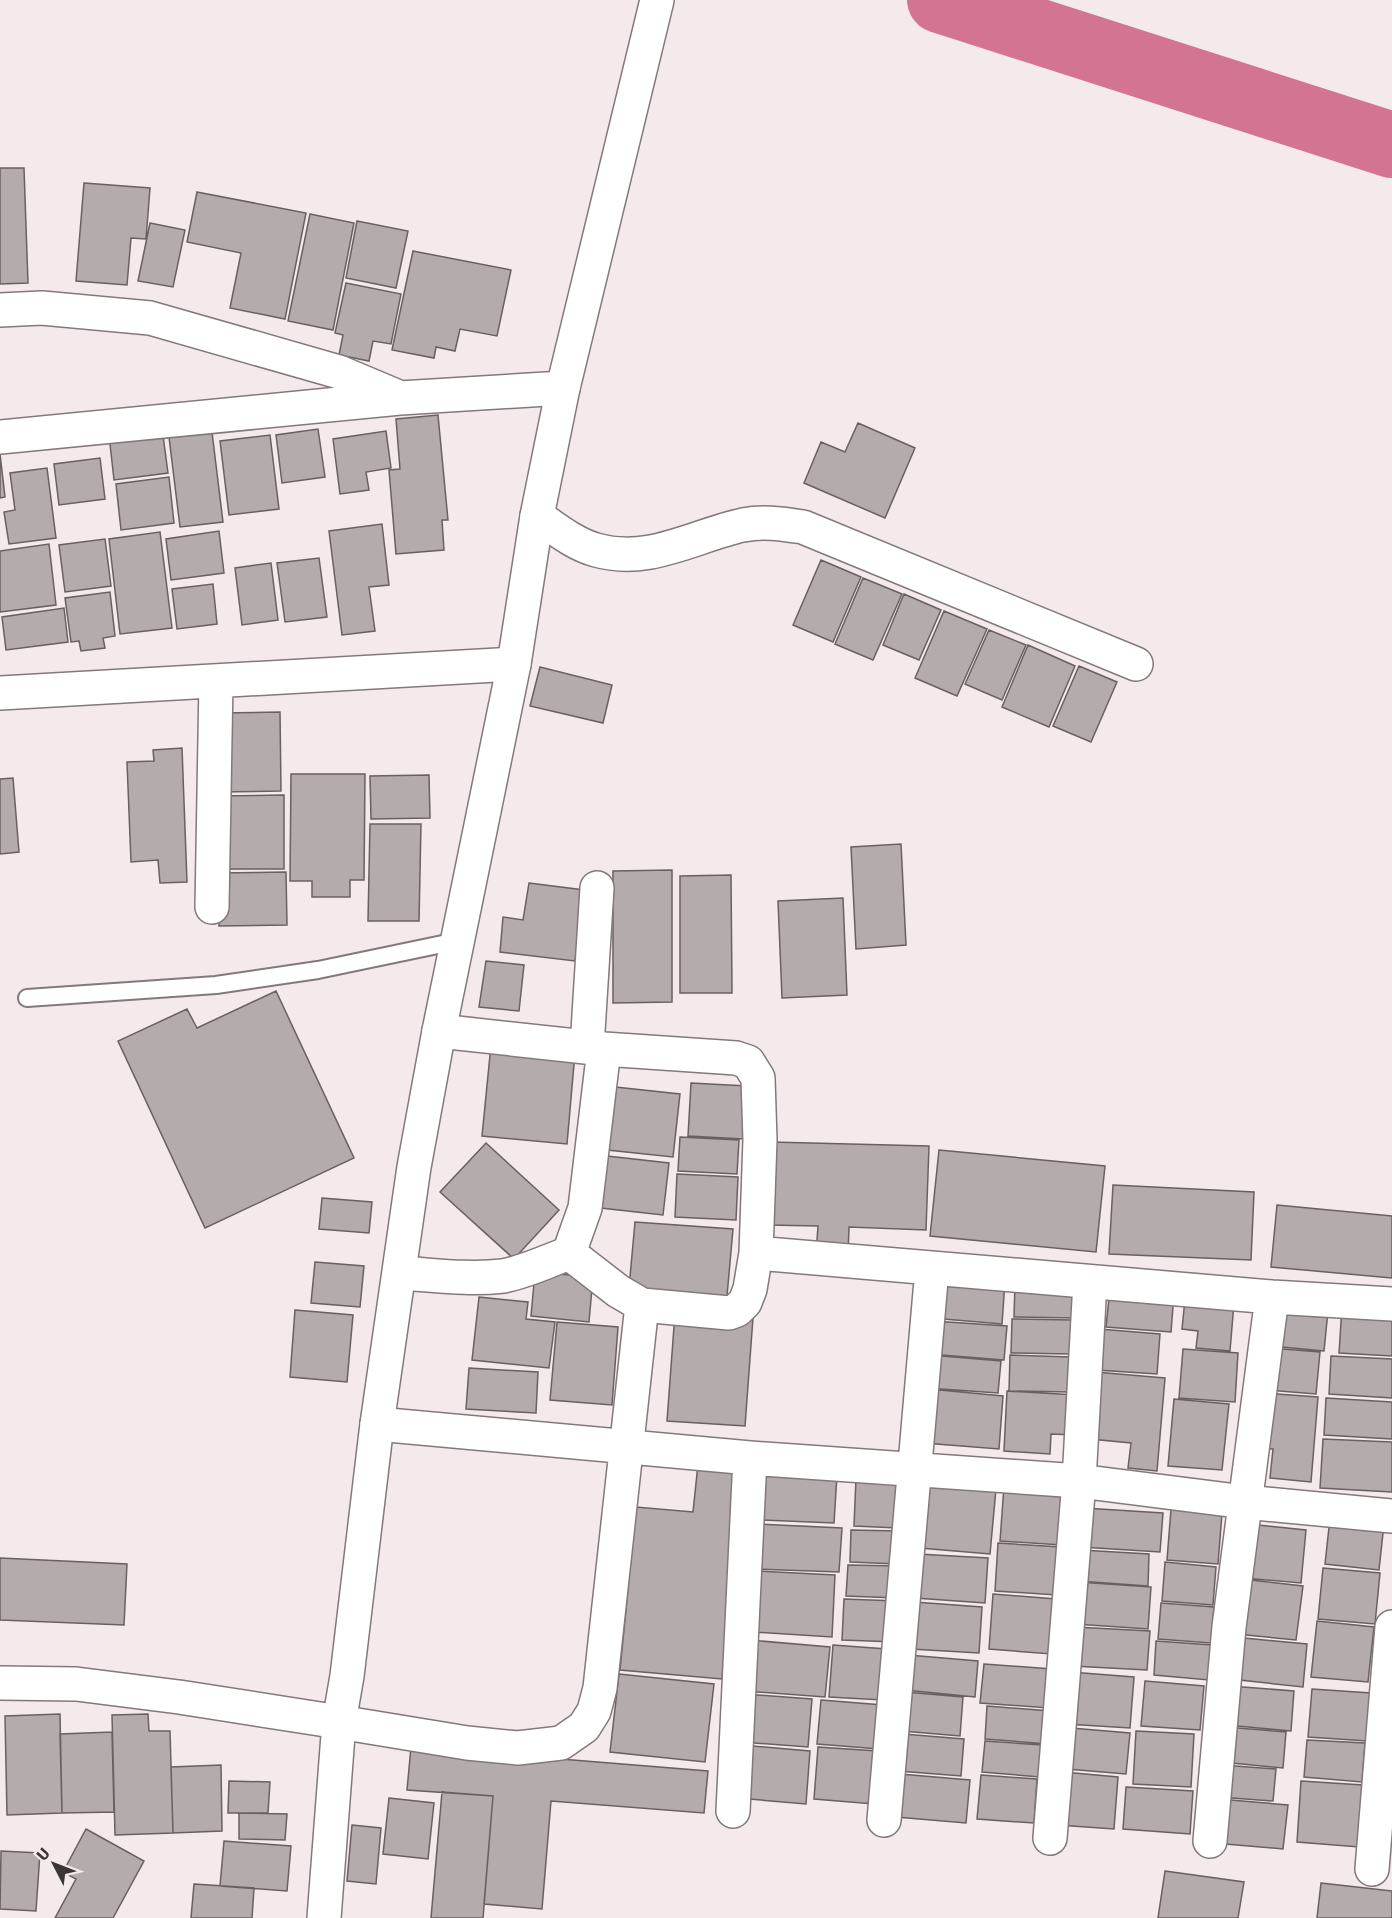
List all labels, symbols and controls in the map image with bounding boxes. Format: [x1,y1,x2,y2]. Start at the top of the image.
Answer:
north arrow [24,1834,84,1894]
text: U [33,1844,54,1865]

